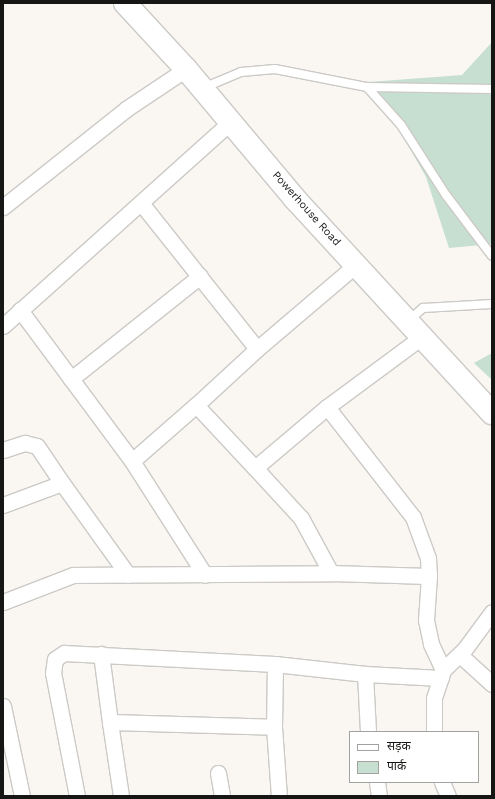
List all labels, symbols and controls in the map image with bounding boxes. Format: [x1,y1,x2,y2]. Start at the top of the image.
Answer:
street label: Powerhouse Road [269,169,343,249]
legend [349,731,479,783]
text: सड़क [387,739,411,753]
text: पार्क [387,759,406,773]

